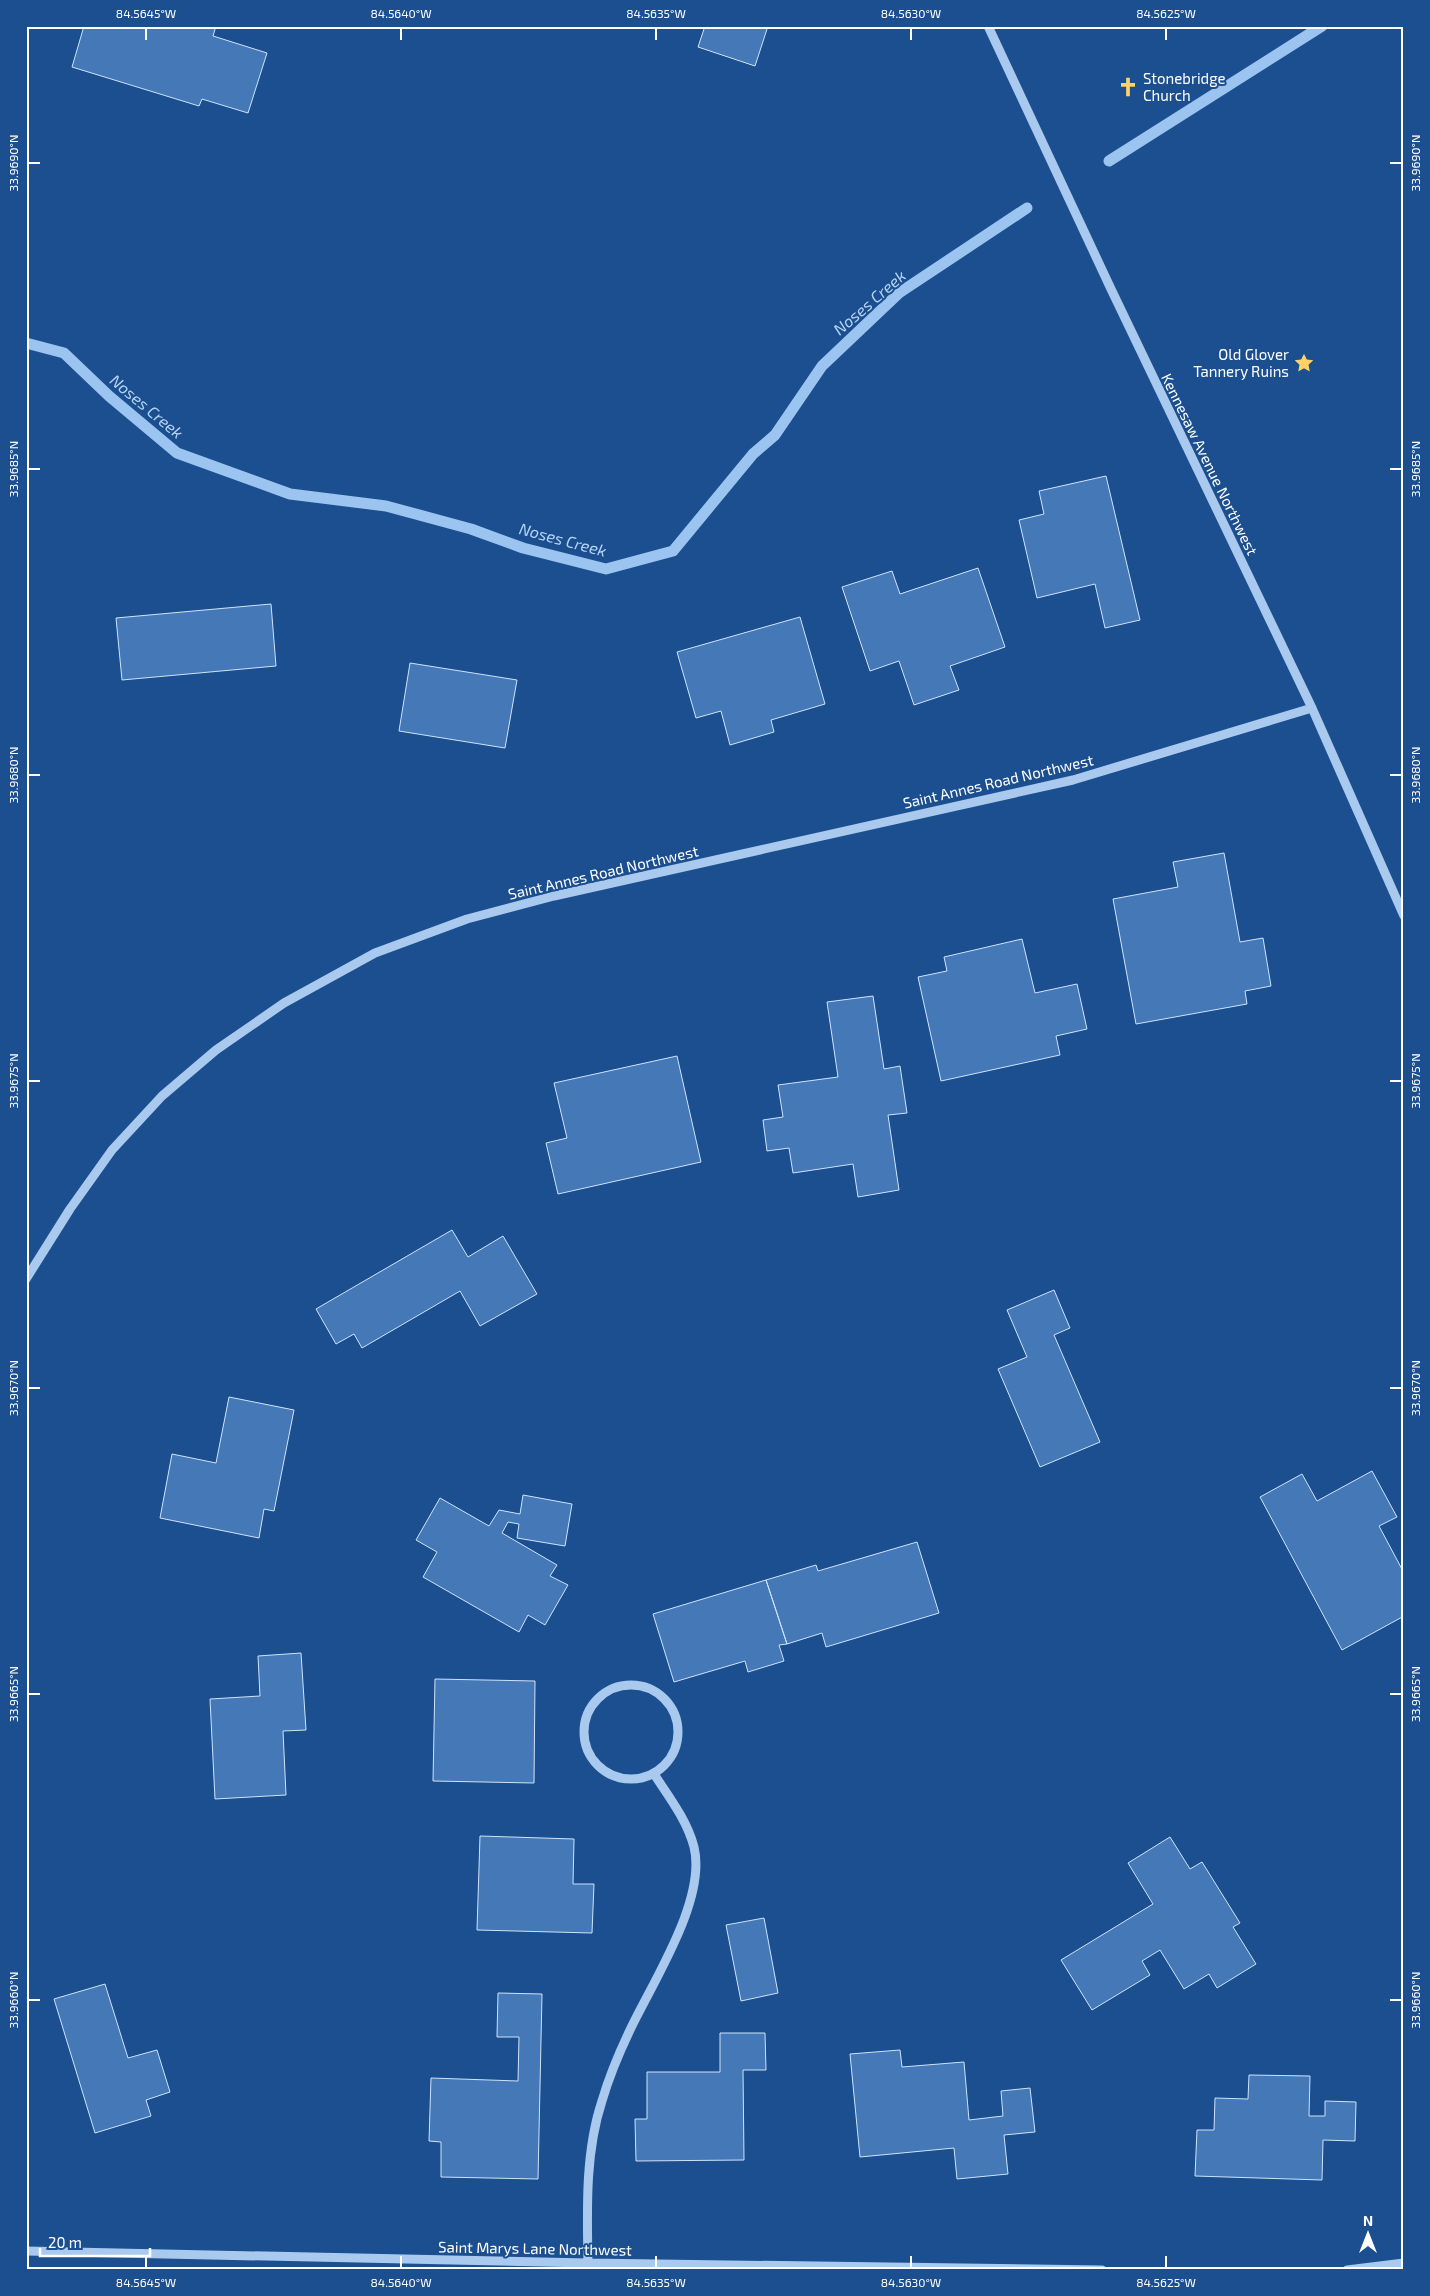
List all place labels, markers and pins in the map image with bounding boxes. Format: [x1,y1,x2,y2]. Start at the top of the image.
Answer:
place label: Stonebridge Church [1143,69,1226,104]
church icon: Stonebridge Church [1117,76,1139,98]
place label: Old Glover Tannery Ruins [1193,345,1289,380]
place icon: Old Glover Tannery Ruins [1293,352,1315,374]

